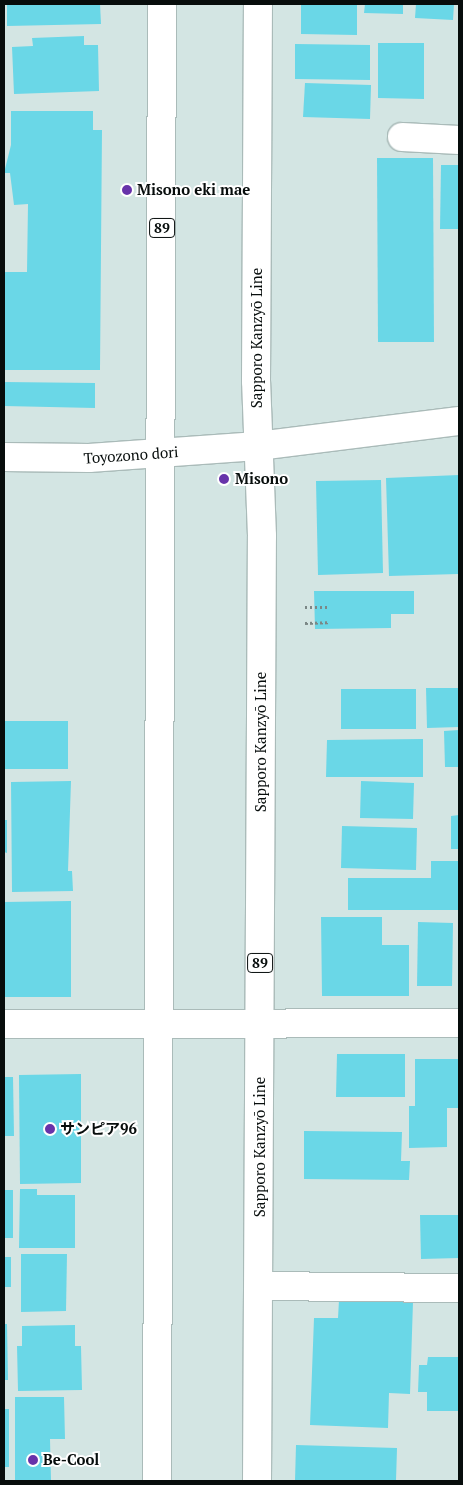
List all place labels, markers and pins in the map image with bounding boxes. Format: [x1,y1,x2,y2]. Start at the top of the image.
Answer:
place label: Misono eki mae [137,181,250,199]
marker: Misono eki mae [121,184,133,196]
place label: Misono [235,470,288,488]
marker: Misono [217,472,231,486]
place label: サンピア96 [60,1120,137,1138]
marker: サンピア96 [44,1123,56,1135]
place label: Be-Cool [43,1451,99,1469]
marker: Be-Cool [27,1454,39,1466]

